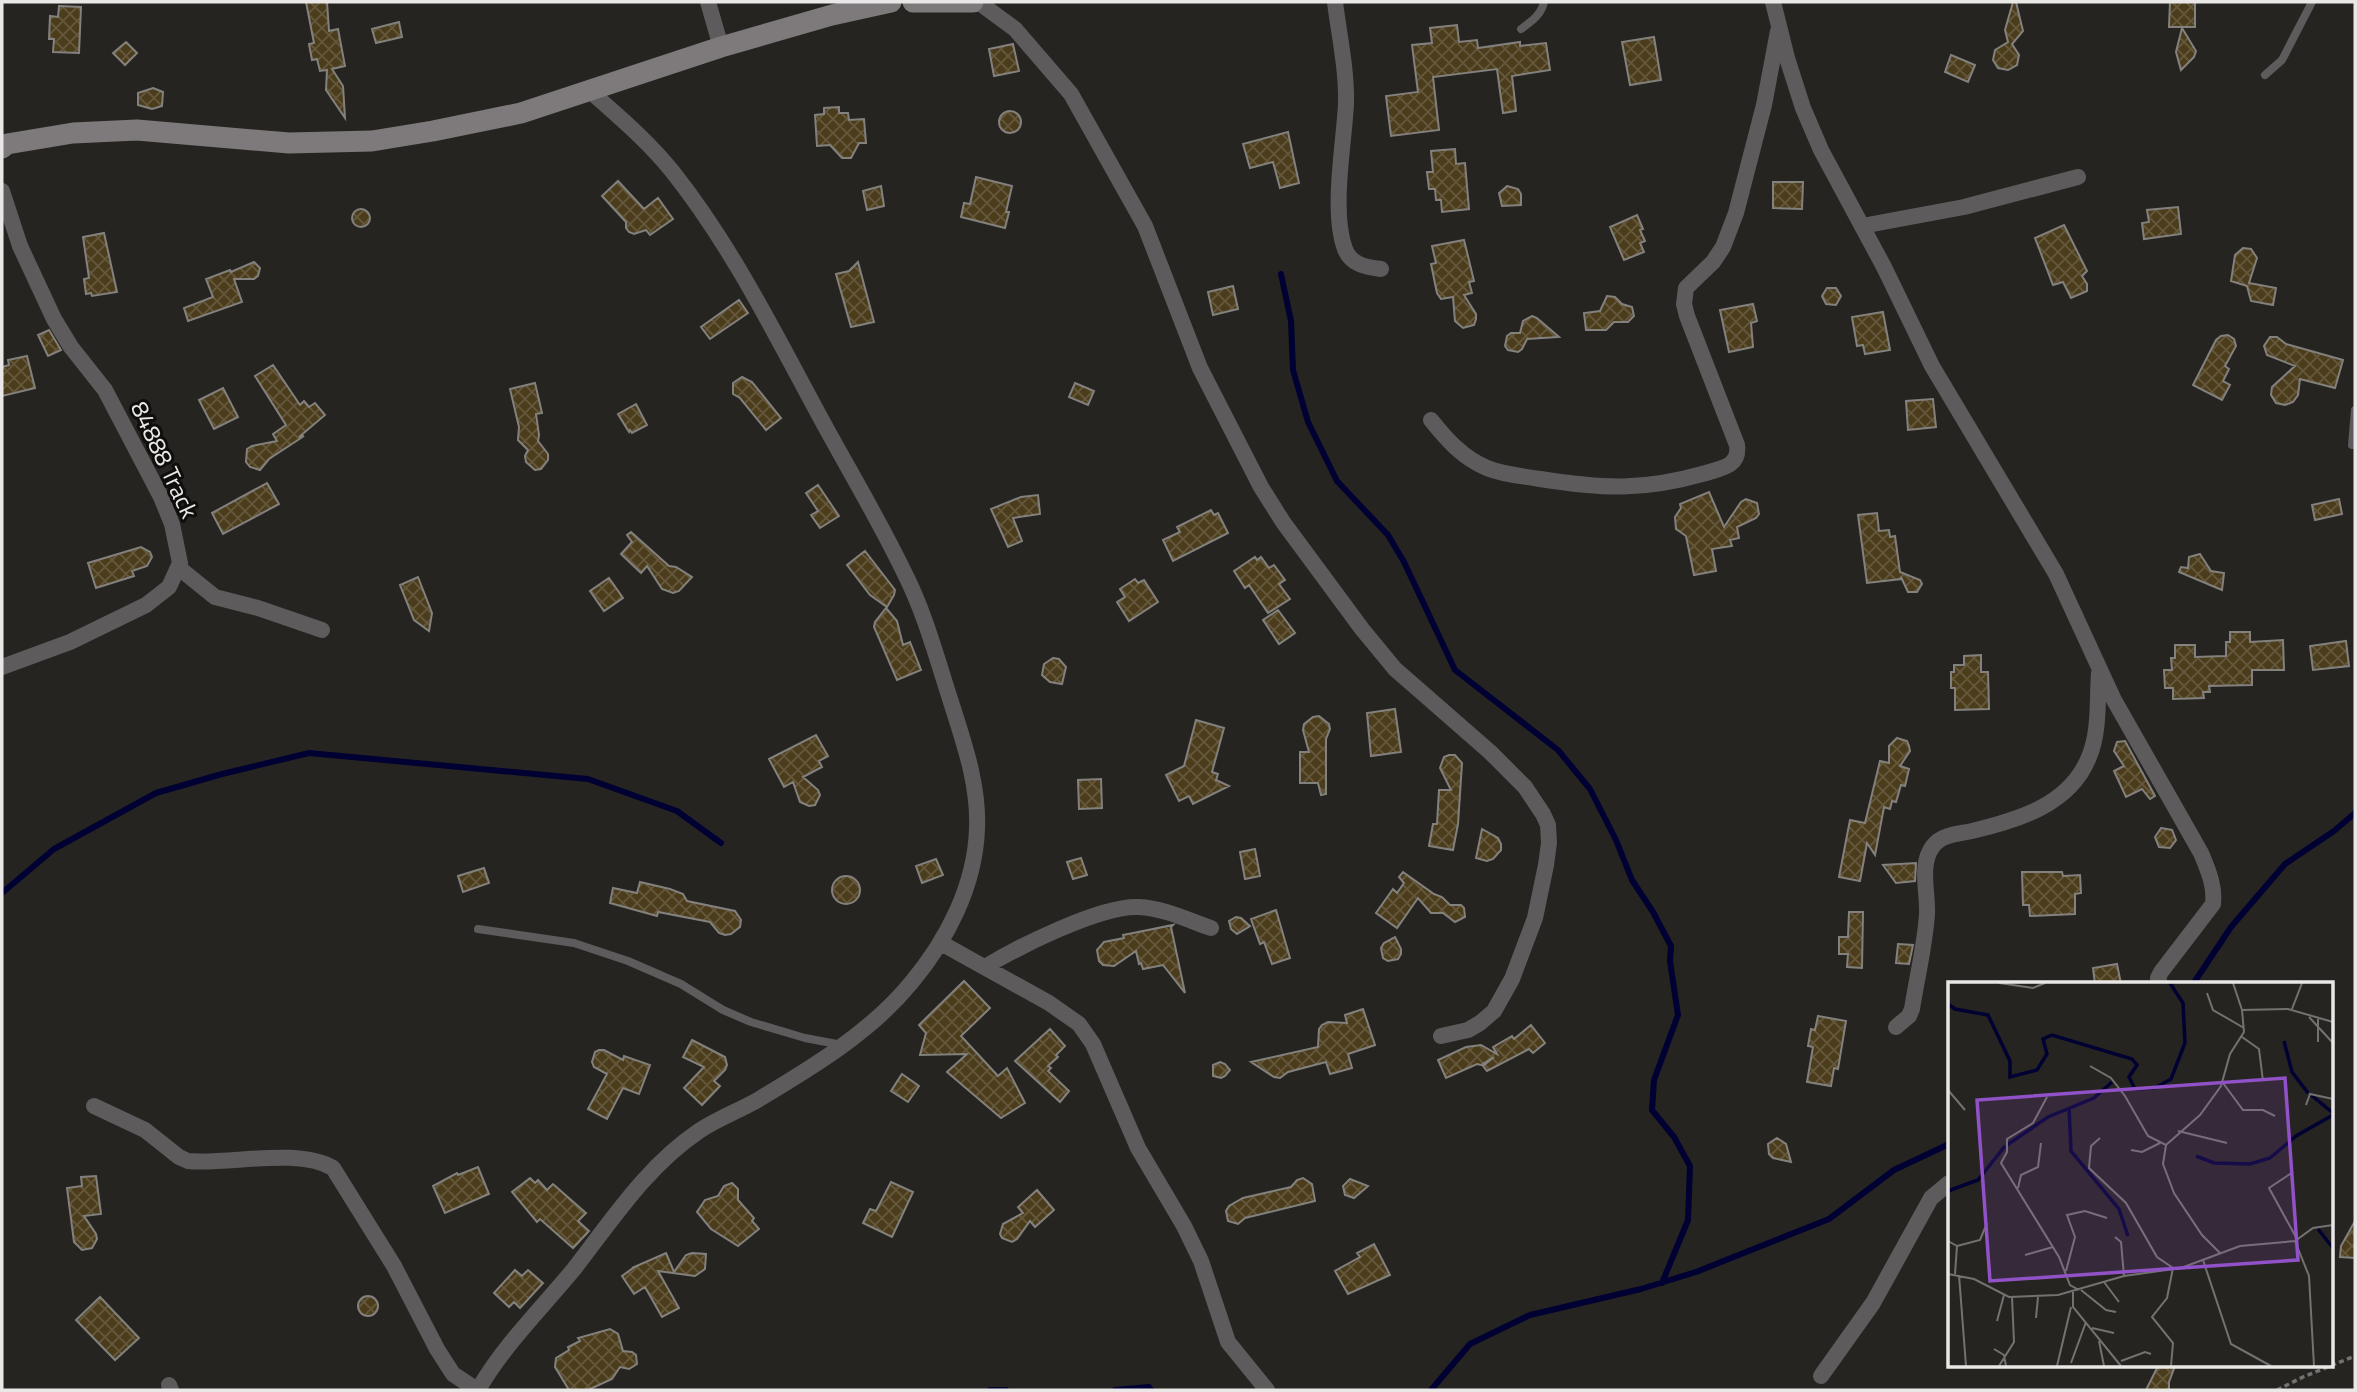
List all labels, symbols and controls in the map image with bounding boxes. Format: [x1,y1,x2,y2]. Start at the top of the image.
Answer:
street label: 84888 Track [122,395,208,524]
inset map [1948,982,2332,1368]

